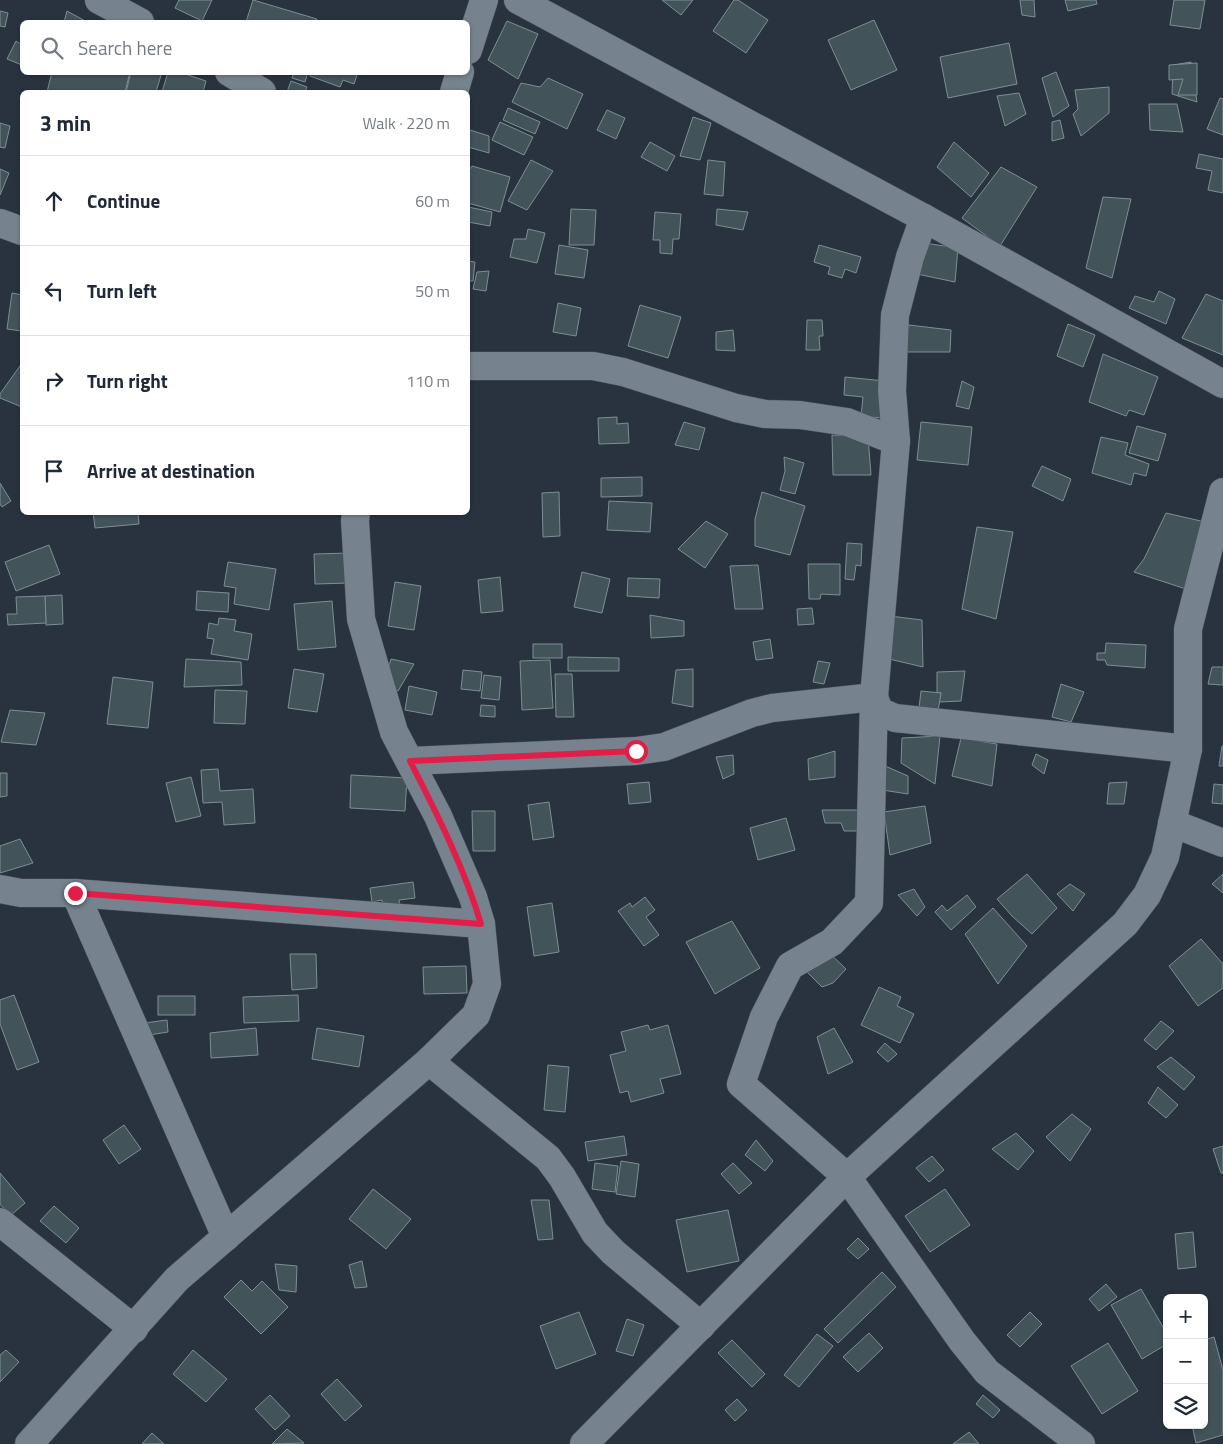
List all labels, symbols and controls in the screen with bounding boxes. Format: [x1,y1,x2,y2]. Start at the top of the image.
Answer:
search box [20,20,470,75]
text: Search here [78,33,172,62]
icon: search [38,34,66,62]
text: 3 min [40,107,91,139]
text: Walk · 220 m [362,111,450,135]
text: Continue [87,186,160,215]
icon: ahead [40,187,68,215]
text: 60 m [415,189,450,213]
text: Turn left [87,276,157,305]
icon: left [40,277,68,305]
text: 50 m [415,279,450,303]
text: Turn right [87,366,168,395]
icon: right [40,367,68,395]
text: 110 m [406,369,450,393]
text: Arrive at destination [87,456,255,485]
icon: arrive [40,457,68,485]
route start [625,740,648,763]
route end [64,882,87,905]
map controls [1163,1294,1208,1429]
button: + [1163,1294,1208,1339]
button: − [1163,1339,1208,1384]
button: layers [1163,1384,1208,1429]

